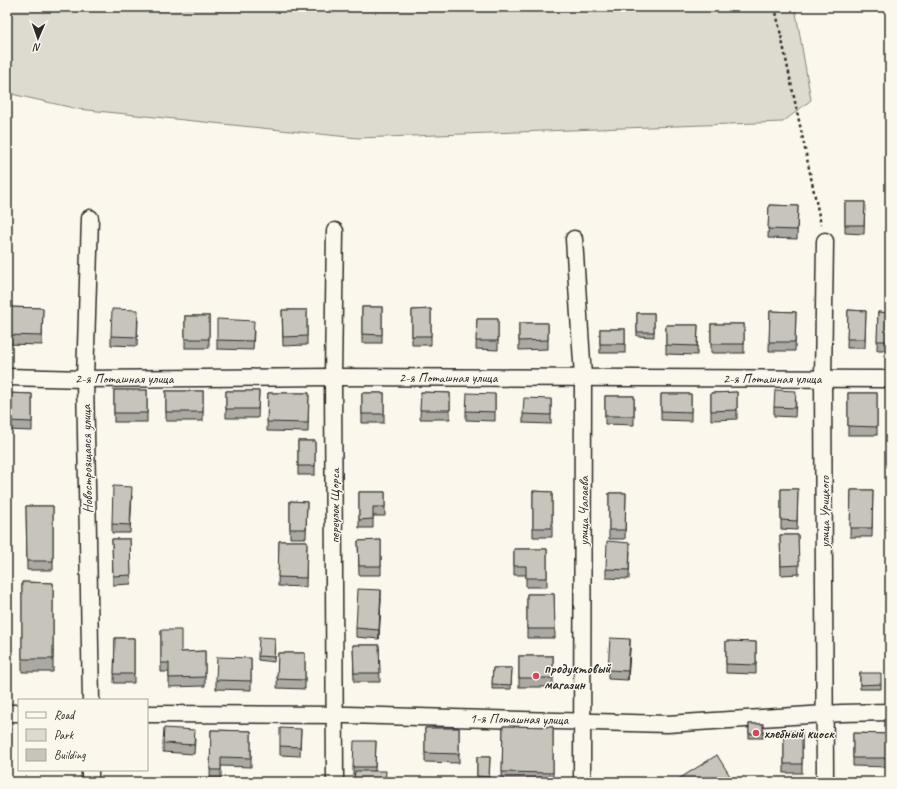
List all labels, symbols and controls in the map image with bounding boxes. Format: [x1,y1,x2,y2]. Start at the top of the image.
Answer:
north arrow [18,18,58,58]
text: N [32,41,41,55]
street label: 2-я Поташная улица [399,369,499,386]
street label: 2-я Поташная улица [75,370,175,387]
street label: 2-я Поташная улица [723,370,823,387]
street label: Новостроящаяся улица [78,404,96,513]
street label: переулок Щорса [326,467,343,544]
street label: улица Чапаева [575,475,592,547]
street label: улица Урицкого [816,475,833,549]
place label: продуктовый магазин [544,660,611,693]
marker: продуктовый магазин [531,671,541,681]
legend [18,699,148,771]
text: Road [54,707,76,723]
street label: 1-я Поташная улица [470,710,570,728]
place label: хлебный киоск [764,725,835,742]
text: Park [54,727,75,743]
marker: хлебный киоск [751,728,761,738]
text: Building [54,747,86,763]

